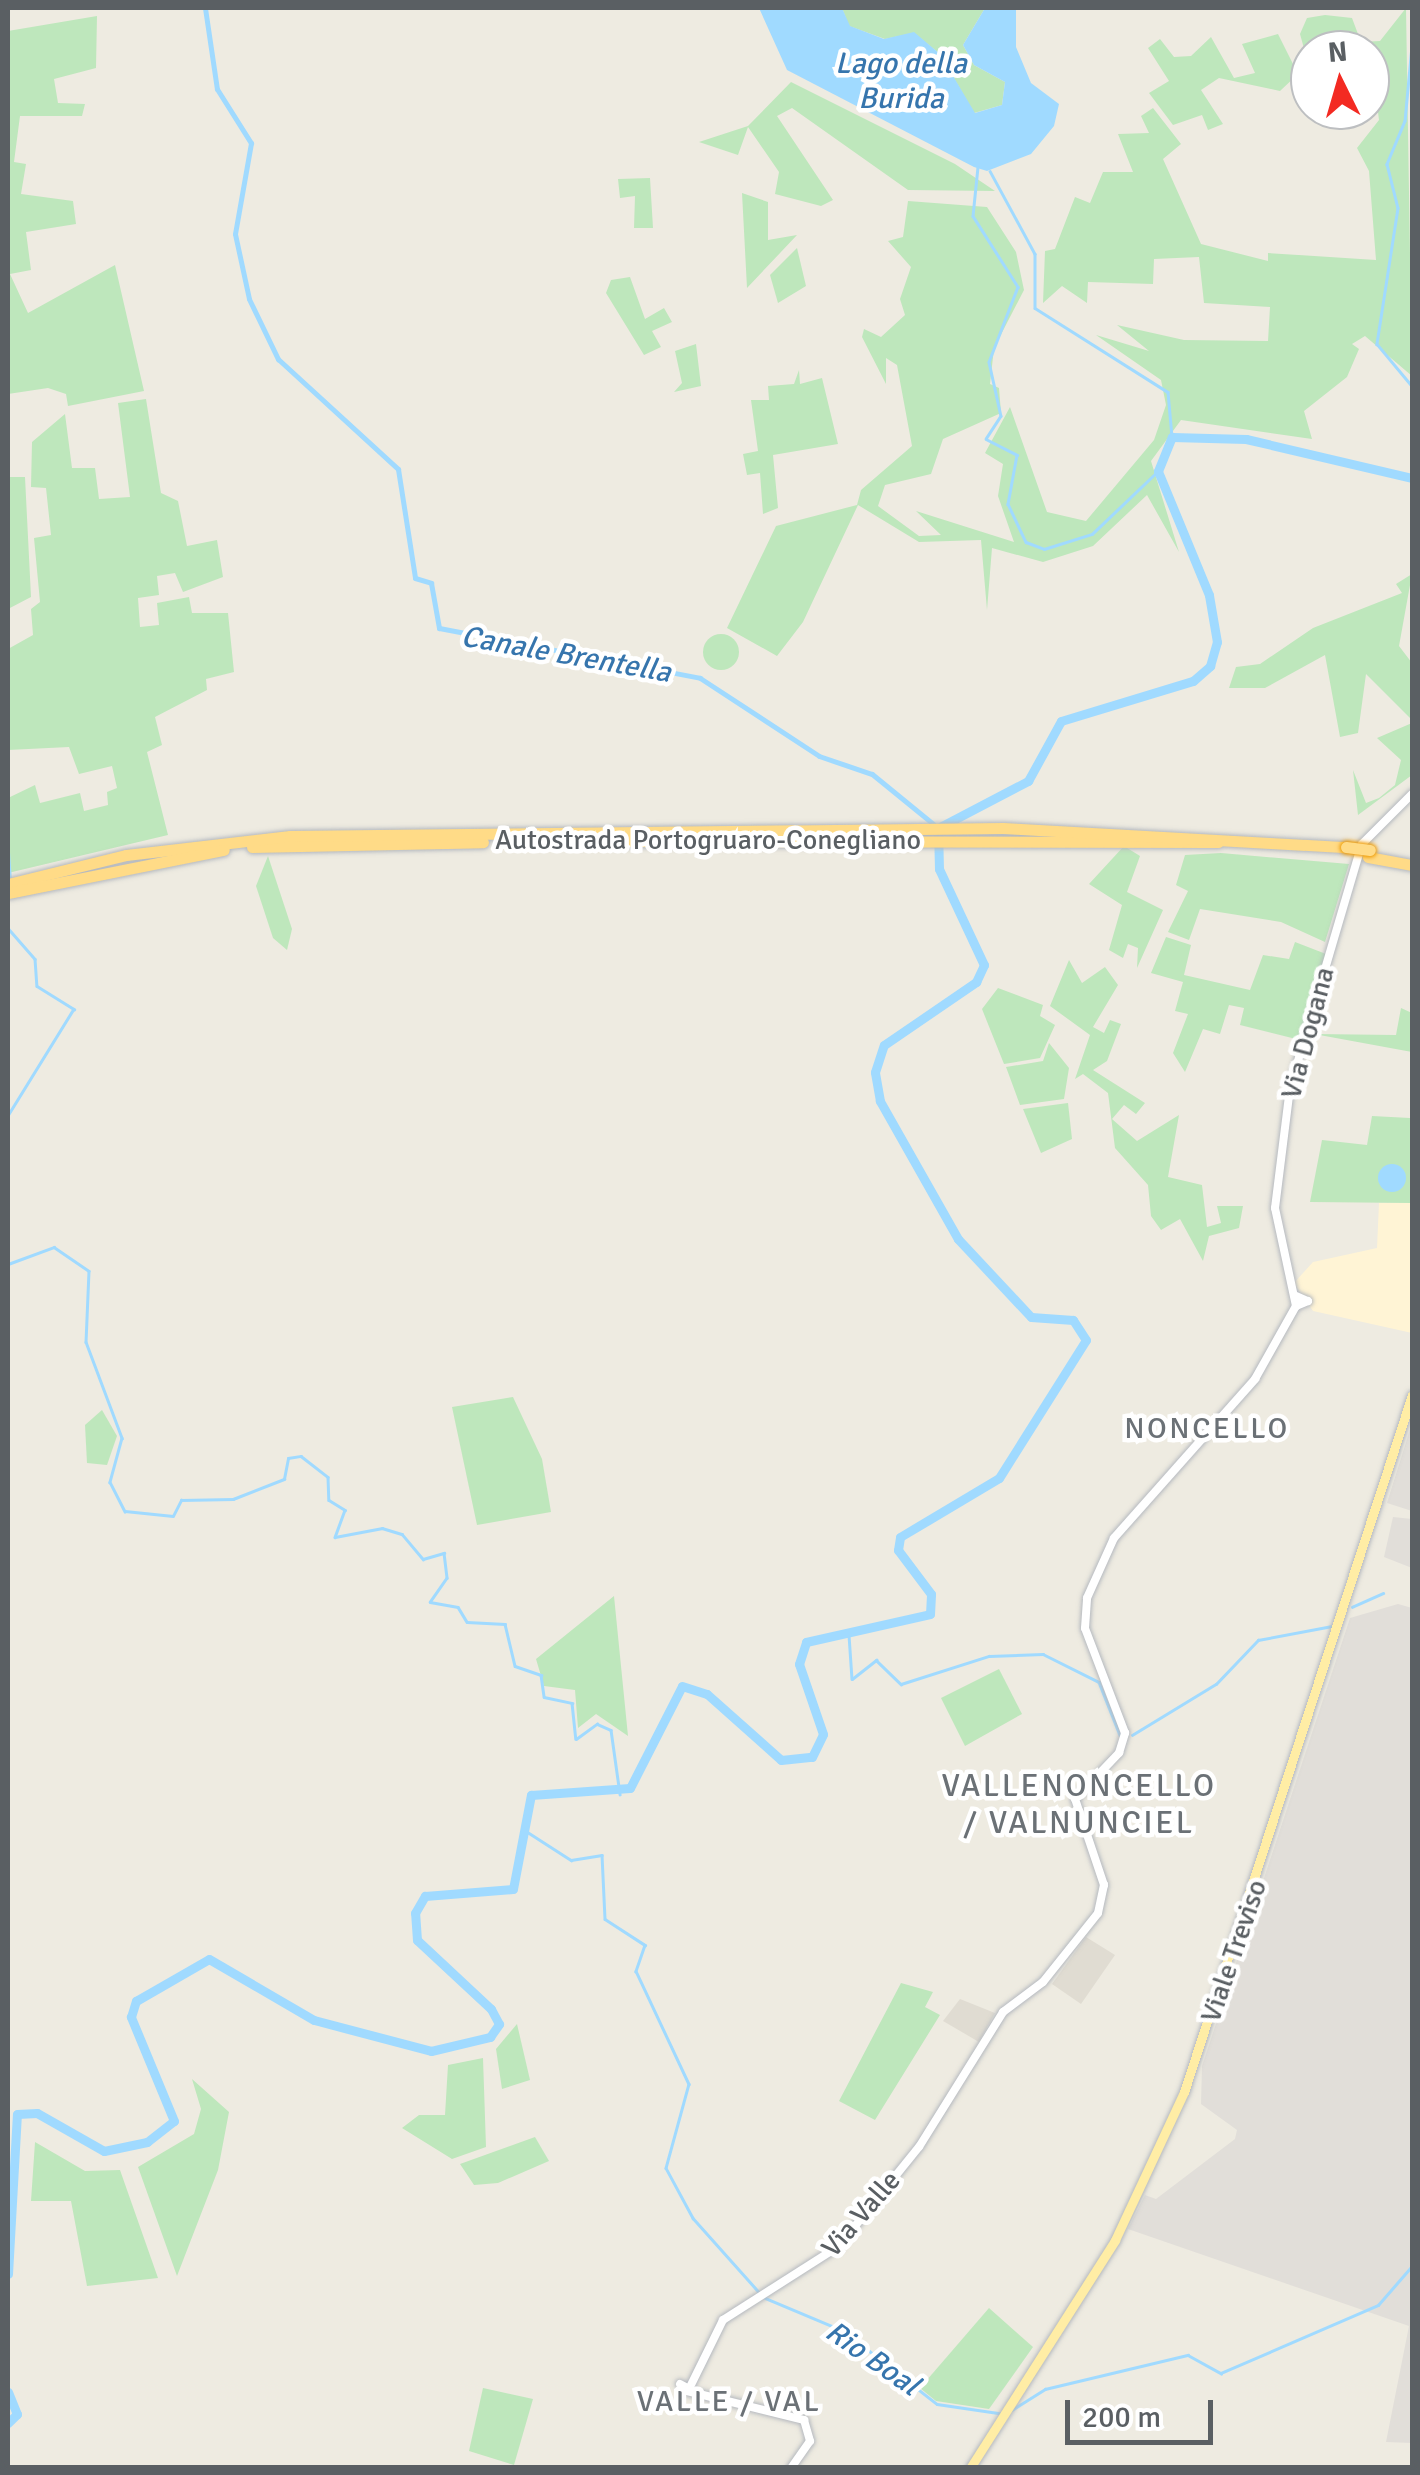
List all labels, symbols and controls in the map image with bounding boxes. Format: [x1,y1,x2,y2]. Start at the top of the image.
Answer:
north arrow [1290,30,1390,130]
text: N [1326,34,1349,70]
water label: Lago della Burida [835,46,967,116]
water label: Canale Brentella [458,619,674,691]
street label: Autostrada Portogruaro-Conegliano [495,823,921,857]
street label: Via Dogana [1274,963,1342,1103]
district label: NONCELLO [1124,1411,1290,1447]
district label: VALLENONCELLO / VALNUNCIEL [942,1768,1216,1843]
street label: Viale Treviso [1194,1875,1274,2027]
street label: Via Valle [815,2164,907,2264]
water label: Rio Boal [818,2314,926,2404]
scale bar [1070,2380,1218,2442]
district label: VALLE / VAL [637,2384,821,2420]
text: 200 m [1082,2399,1161,2436]

